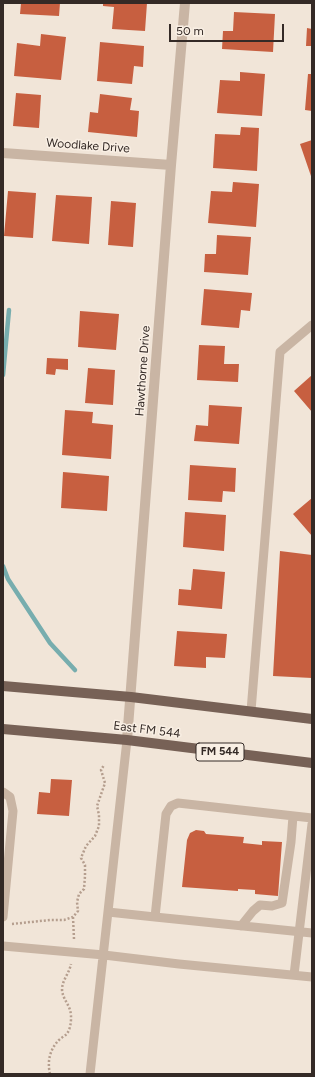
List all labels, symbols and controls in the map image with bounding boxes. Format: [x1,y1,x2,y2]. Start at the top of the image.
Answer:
scale bar [171,16,286,42]
text: 50 m [176,24,204,38]
street label: Woodlake Drive [46,136,130,156]
street label: Hawthorne Drive [133,325,153,417]
street label: East FM 544 [112,719,182,741]
road number: FM 544 [196,743,244,761]

